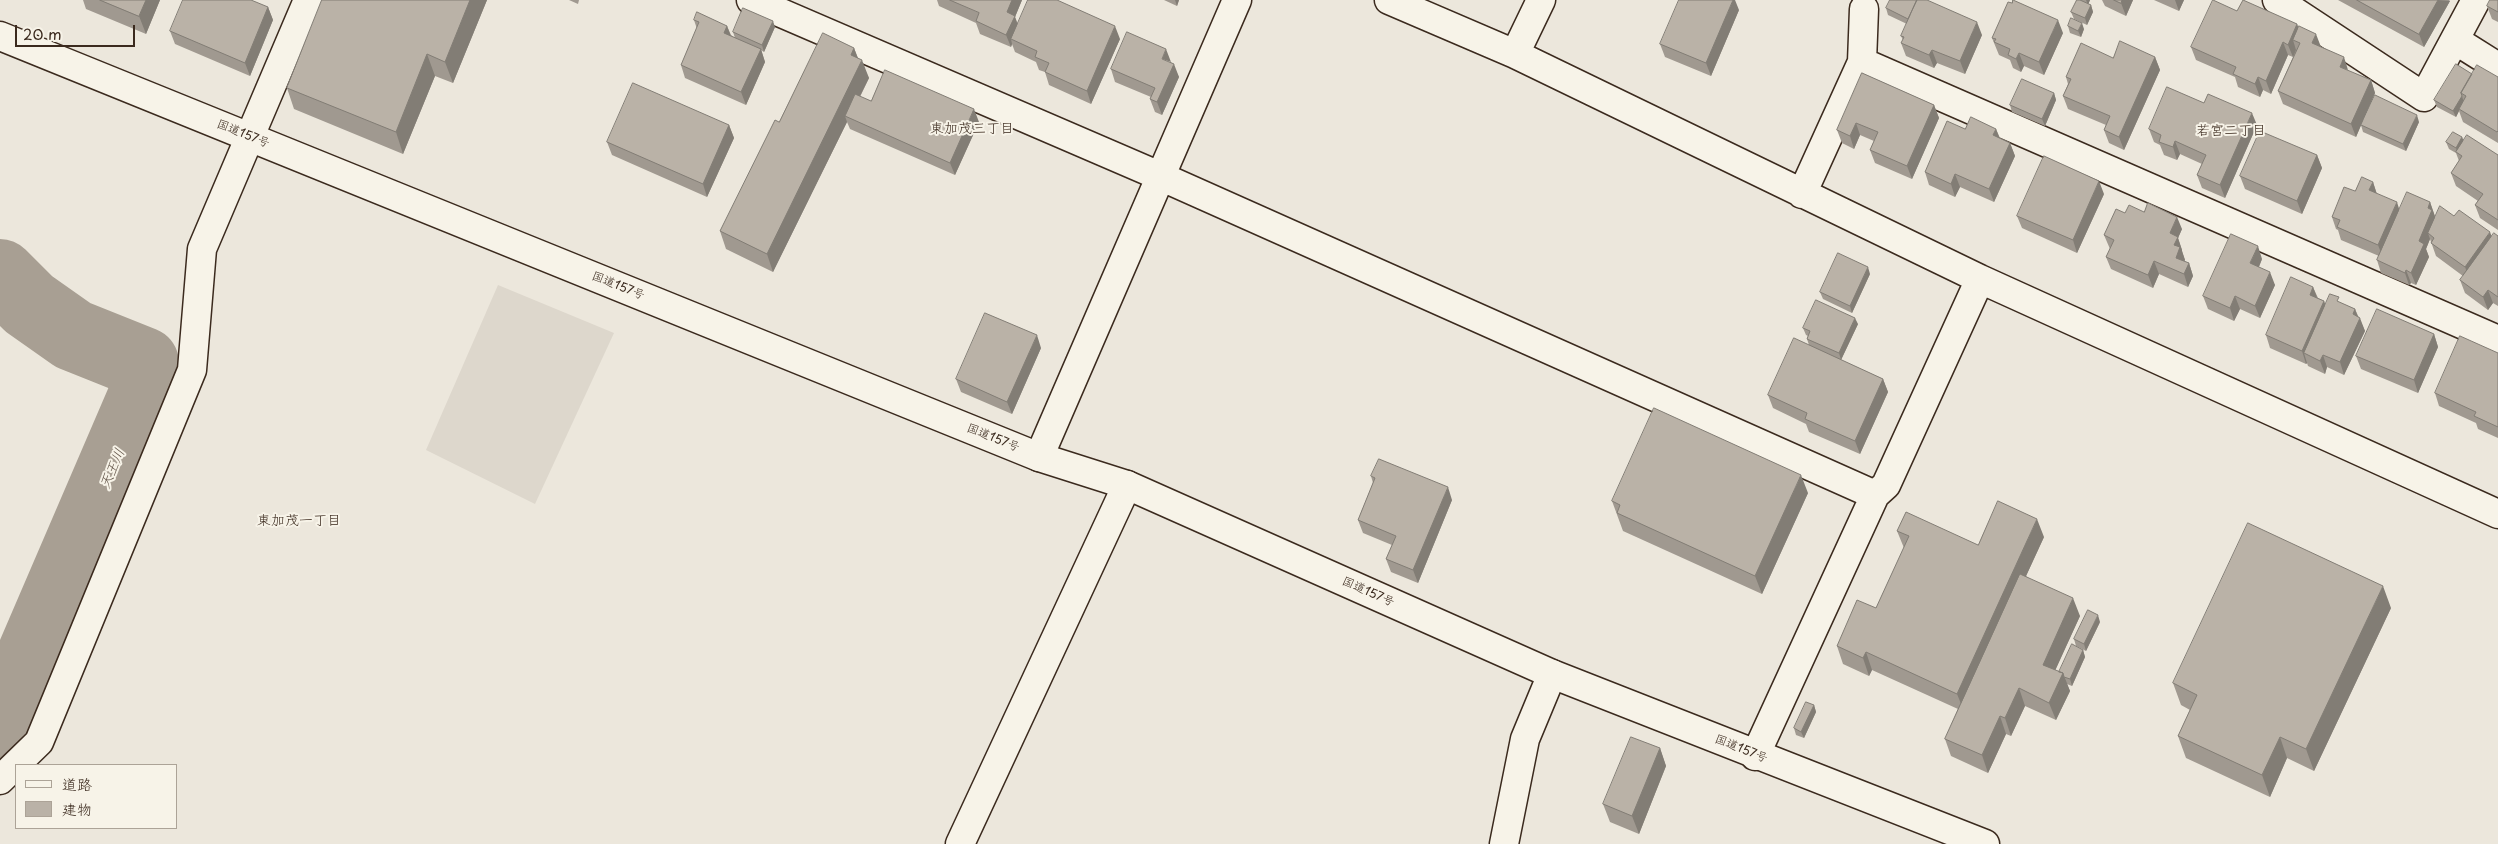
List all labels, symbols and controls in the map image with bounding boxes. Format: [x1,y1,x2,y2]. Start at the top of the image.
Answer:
scale bar [18,15,138,47]
text: 20 m [23,22,62,45]
street label: 国道157号 [214,117,272,151]
district label: 東加茂三丁目 [930,121,1014,137]
district label: 若宮二丁目 [2196,123,2266,139]
street label: 国道157号 [589,269,647,303]
street label: 国道157号 [964,421,1022,455]
water label: 天王川 [97,446,129,492]
district label: 東加茂一丁目 [257,513,341,529]
street label: 国道157号 [1340,574,1396,610]
street label: 国道157号 [1712,732,1770,766]
legend [15,764,178,829]
text: 道路 [62,772,92,795]
text: 建物 [62,797,92,820]

